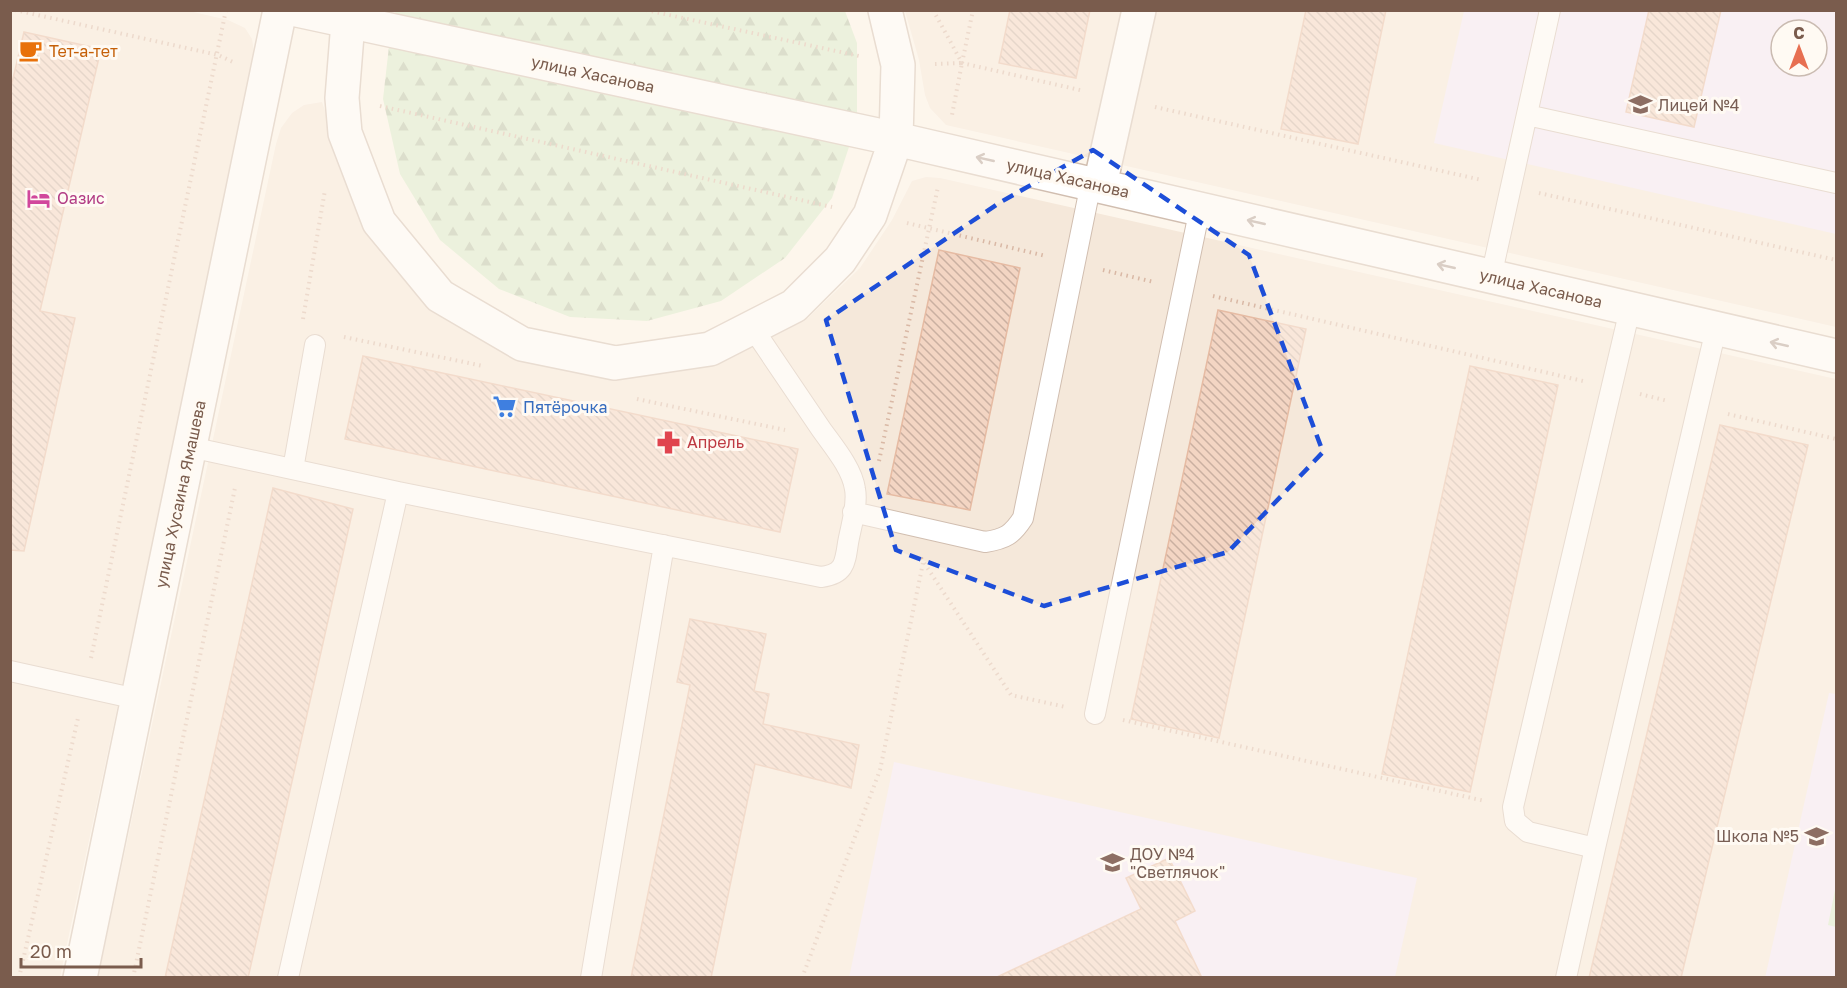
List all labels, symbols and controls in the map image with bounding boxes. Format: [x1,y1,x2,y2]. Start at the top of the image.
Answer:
north arrow [1769,18,1829,78]
text: С [1793,23,1805,43]
cafe icon: Тет-а-тет [18,38,44,64]
place label: Тет-а-тет [49,41,118,61]
street label: улица Хасанова [530,51,656,97]
school or university icon: Лицей №4 [1627,92,1653,118]
place label: Лицей №4 [1658,95,1739,115]
one-way arrow [975,152,994,164]
street label: улица Хасанова [1005,154,1131,202]
hotel icon: Оазис [26,185,52,211]
place label: Оазис [57,188,105,208]
one-way arrow [1247,215,1266,227]
one-way arrow [1437,260,1456,272]
street label: улица Хасанова [1478,264,1604,312]
one-way arrow [1770,337,1789,349]
supermarket icon: Пятёрочка [492,394,518,420]
place label: Пятёрочка [523,397,607,417]
street label: улица Хусаина Ямашева [150,398,210,590]
pharmacy icon: Апрель [656,429,682,455]
place label: Апрель [687,432,744,452]
school or university icon: Школа №5 [1804,823,1830,849]
place label: Школа №5 [1716,826,1799,846]
place label: ДОУ №4 "Светлячок" [1130,844,1225,882]
school or university icon: ДОУ №4 "Светлячок" [1099,850,1125,876]
scale bar [21,931,141,969]
text: 20 m [30,940,72,962]

